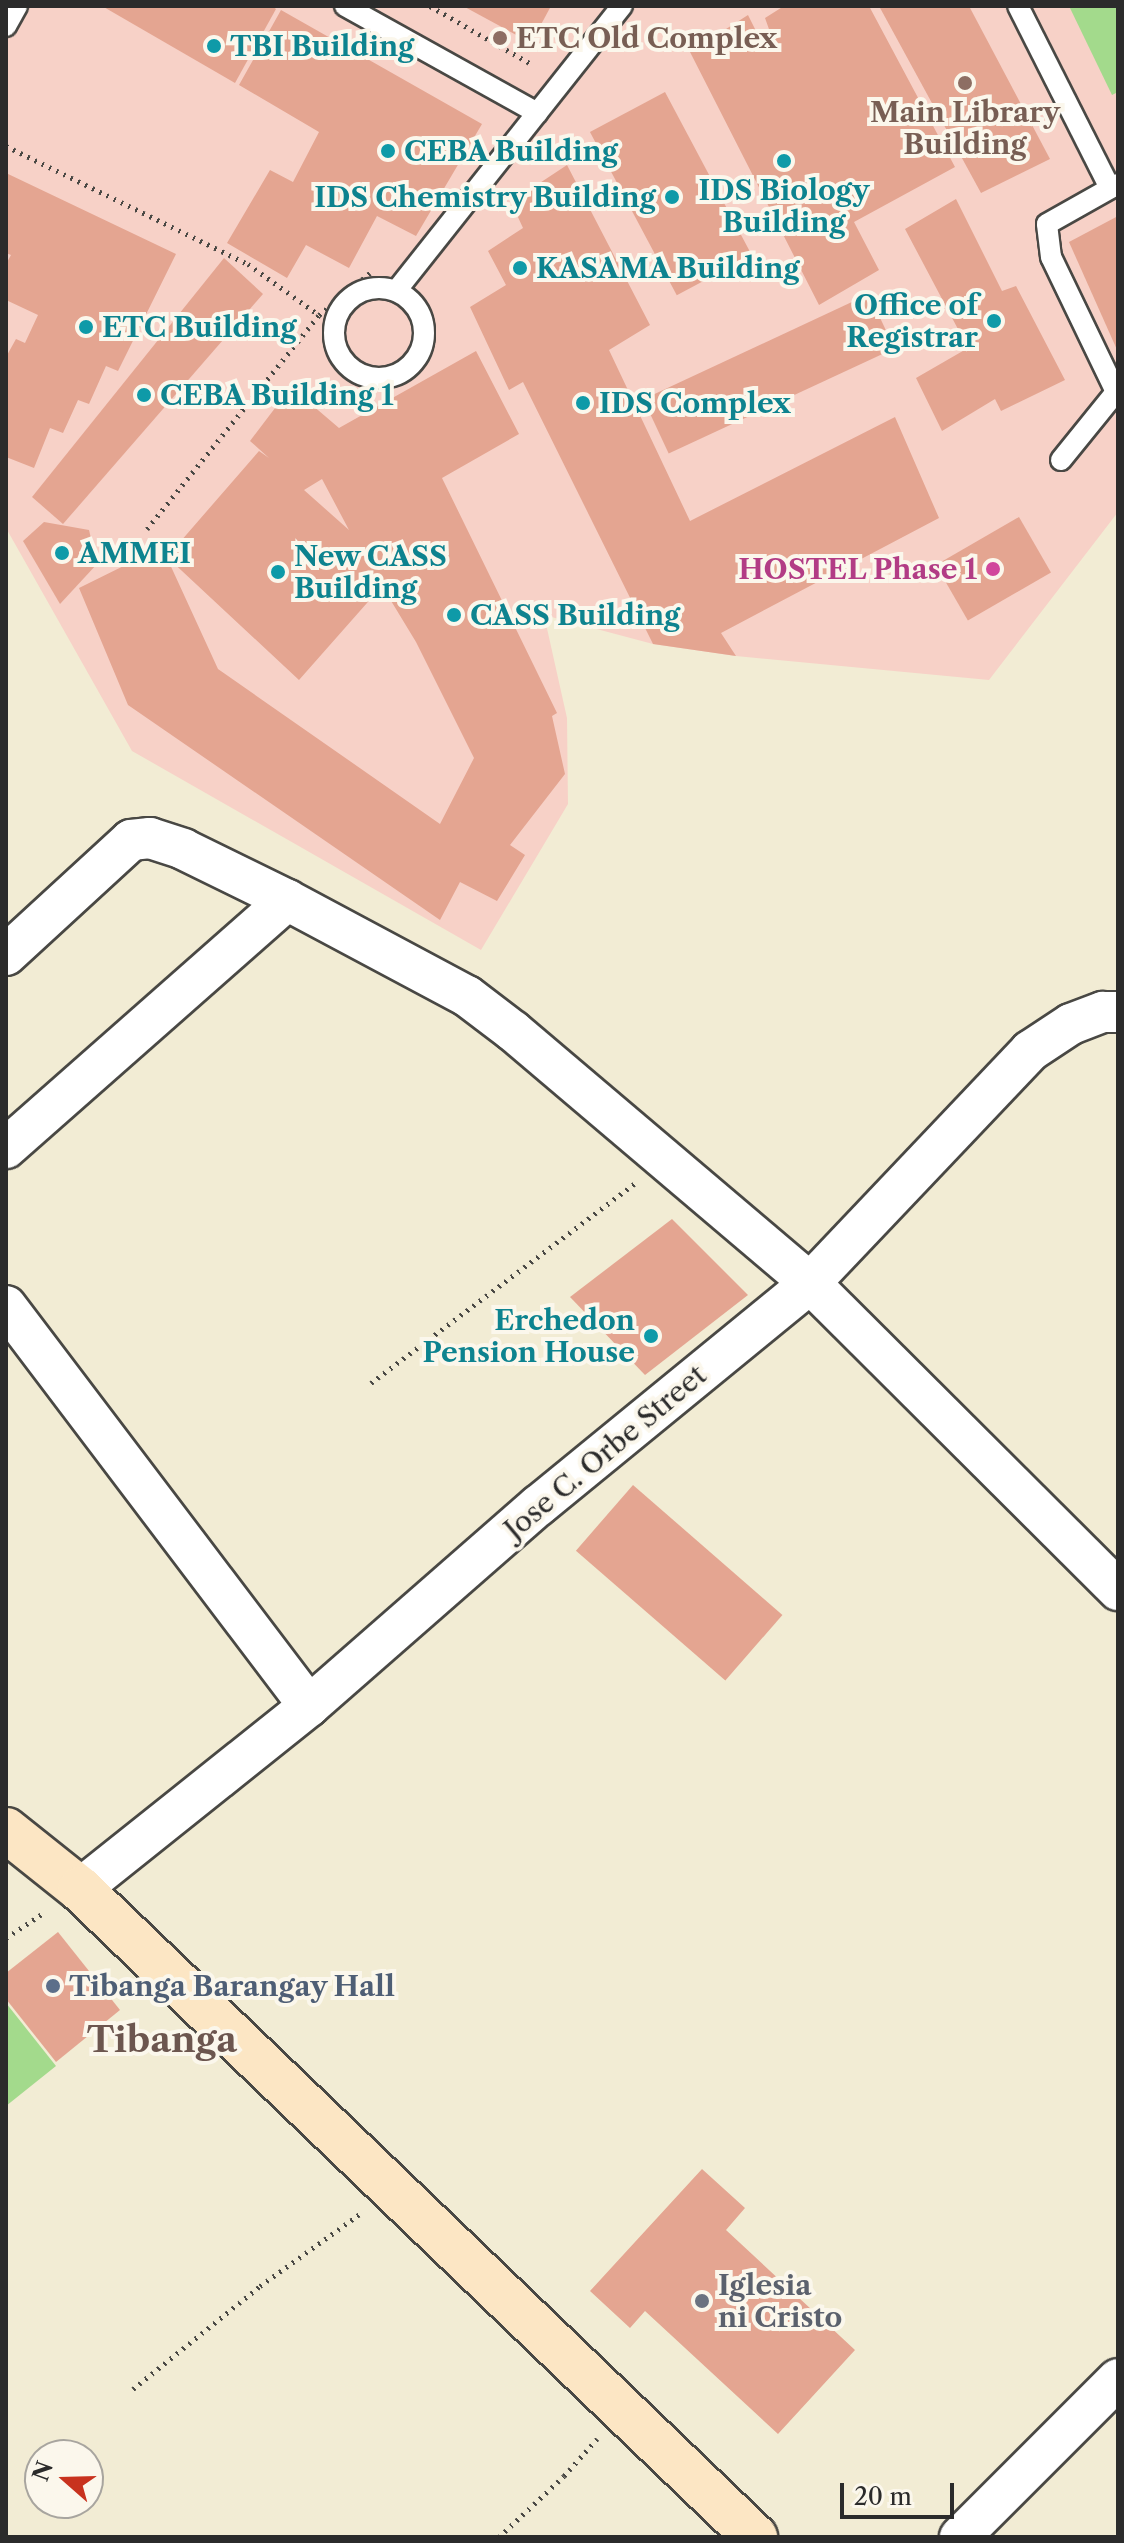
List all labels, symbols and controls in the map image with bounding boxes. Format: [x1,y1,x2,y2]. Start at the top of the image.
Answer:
place label: ETC Old Complex [516,21,777,55]
place label: TBI Building [230,29,414,63]
marker: ETC Old Complex [491,29,509,47]
marker: TBI Building [205,37,223,55]
marker: Main Library Building [956,74,974,92]
place label: Main Library Building [870,95,1060,161]
place label: CEBA Building [404,134,619,168]
marker: CEBA Building [379,142,397,160]
marker: IDS Biology Building [775,152,793,170]
place label: IDS Biology Building [699,173,869,239]
place label: IDS Chemistry Building [313,180,656,214]
marker: IDS Chemistry Building [663,188,681,206]
place label: KASAMA Building [536,251,801,285]
marker: KASAMA Building [511,259,529,277]
place label: Office of Registrar [846,288,978,354]
place label: ETC Building [102,310,297,344]
marker: Office of Registrar [985,312,1003,330]
marker: ETC Building [77,318,95,336]
place label: CEBA Building 1 [160,378,395,412]
marker: CEBA Building 1 [135,386,153,404]
place label: IDS Complex [599,386,791,420]
marker: IDS Complex [574,394,592,412]
place label: AMMEI [78,536,191,570]
place label: New CASS Building [294,539,448,605]
marker: AMMEI [53,544,71,562]
place label: HOSTEL Phase 1 [738,552,977,586]
marker: HOSTEL Phase 1 [984,560,1002,578]
marker: New CASS Building [269,563,287,581]
place label: CASS Building [470,598,680,632]
marker: CASS Building [445,606,463,624]
place label: Erchedon Pension House [423,1303,635,1369]
marker: Erchedon Pension House [642,1327,660,1345]
street label: Jose C. Orbe Street [497,1358,713,1546]
place label: Tibanga Barangay Hall [69,1969,396,2003]
marker: Tibanga Barangay Hall [44,1977,62,1995]
district label: Tibanga [87,2018,237,2062]
place label: Iglesia ni Cristo [718,2268,842,2334]
marker: Iglesia ni Cristo [693,2292,711,2310]
north arrow [24,2439,104,2519]
text: N [27,2458,59,2485]
scale bar [844,2467,958,2517]
text: 20 m [854,2482,912,2511]

